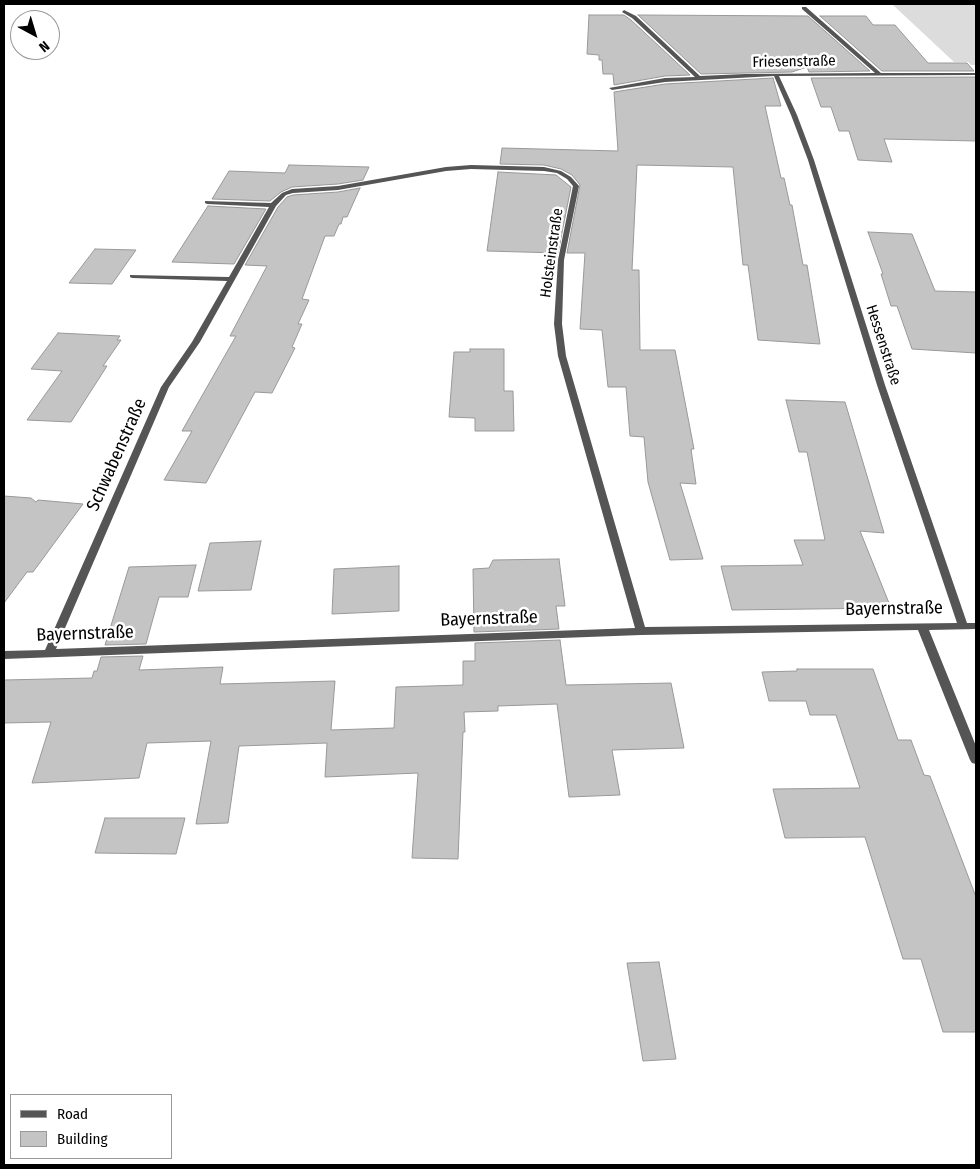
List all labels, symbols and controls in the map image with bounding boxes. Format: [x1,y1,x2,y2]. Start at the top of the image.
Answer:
north arrow [10,10,60,60]
text: N [36,37,53,56]
street label: Friesenstraße [752,52,836,72]
street label: Holsteinstraße [537,207,567,299]
street label: Hessenstraße [862,303,904,387]
street label: Schwabenstraße [83,395,151,515]
street label: Bayernstraße [845,597,943,621]
street label: Bayernstraße [440,607,538,631]
street label: Bayernstraße [36,622,134,646]
legend [10,1094,172,1159]
text: Road [57,1105,88,1123]
text: Building [57,1130,108,1148]

